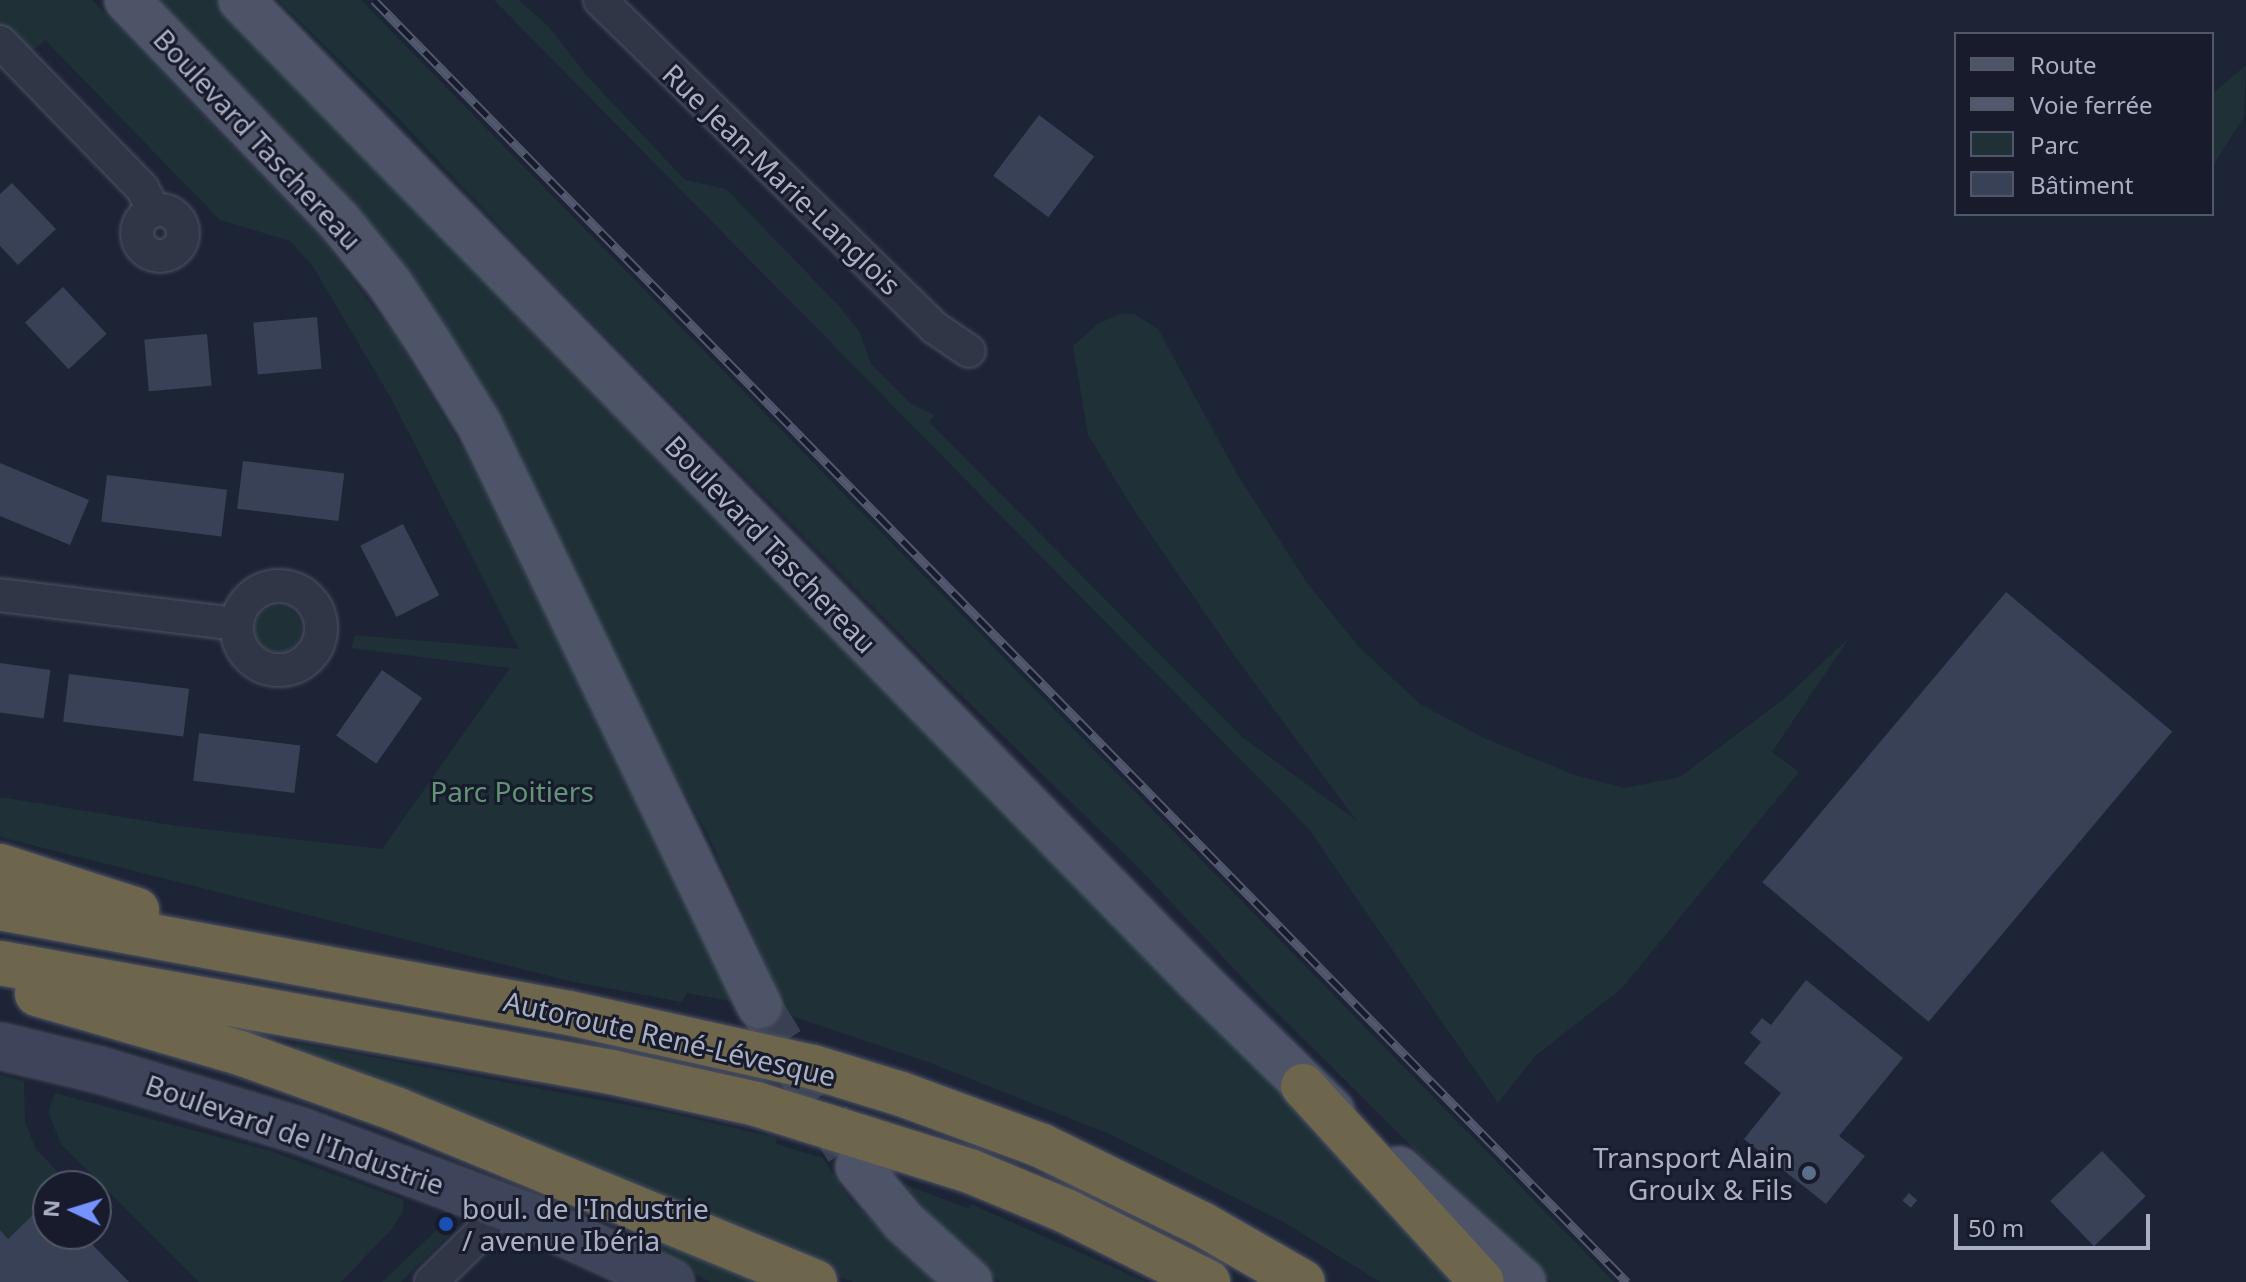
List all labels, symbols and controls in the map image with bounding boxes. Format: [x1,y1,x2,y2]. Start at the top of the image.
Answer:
street label: Boulevard Taschereau [147,22,369,256]
legend [1954,32,2214,216]
text: Route [2030,48,2096,81]
street label: Rue Jean-Marie-Langlois [656,57,908,301]
text: Voie ferrée [2030,88,2153,121]
text: Parc [2030,128,2079,161]
text: Bâtiment [2030,168,2133,201]
street label: Boulevard Taschereau [658,428,884,660]
park label: Parc Poitiers [430,774,594,808]
street label: Autoroute René-Lévesque [501,983,839,1093]
street label: Boulevard de l'Industrie [141,1067,449,1201]
place label: Transport Alain Groulx & Fils [1593,1140,1793,1206]
marker: Transport Alain Groulx & Fils [1800,1164,1818,1182]
north arrow [32,1170,112,1250]
place label: boul. de l'Industrie / avenue Ibéria [462,1191,709,1257]
scale bar [1958,1198,2154,1248]
text: N [34,1199,66,1218]
text: 50 m [1968,1211,2024,1244]
marker: boul. de l'Industrie / avenue Ibéria [437,1215,455,1233]

